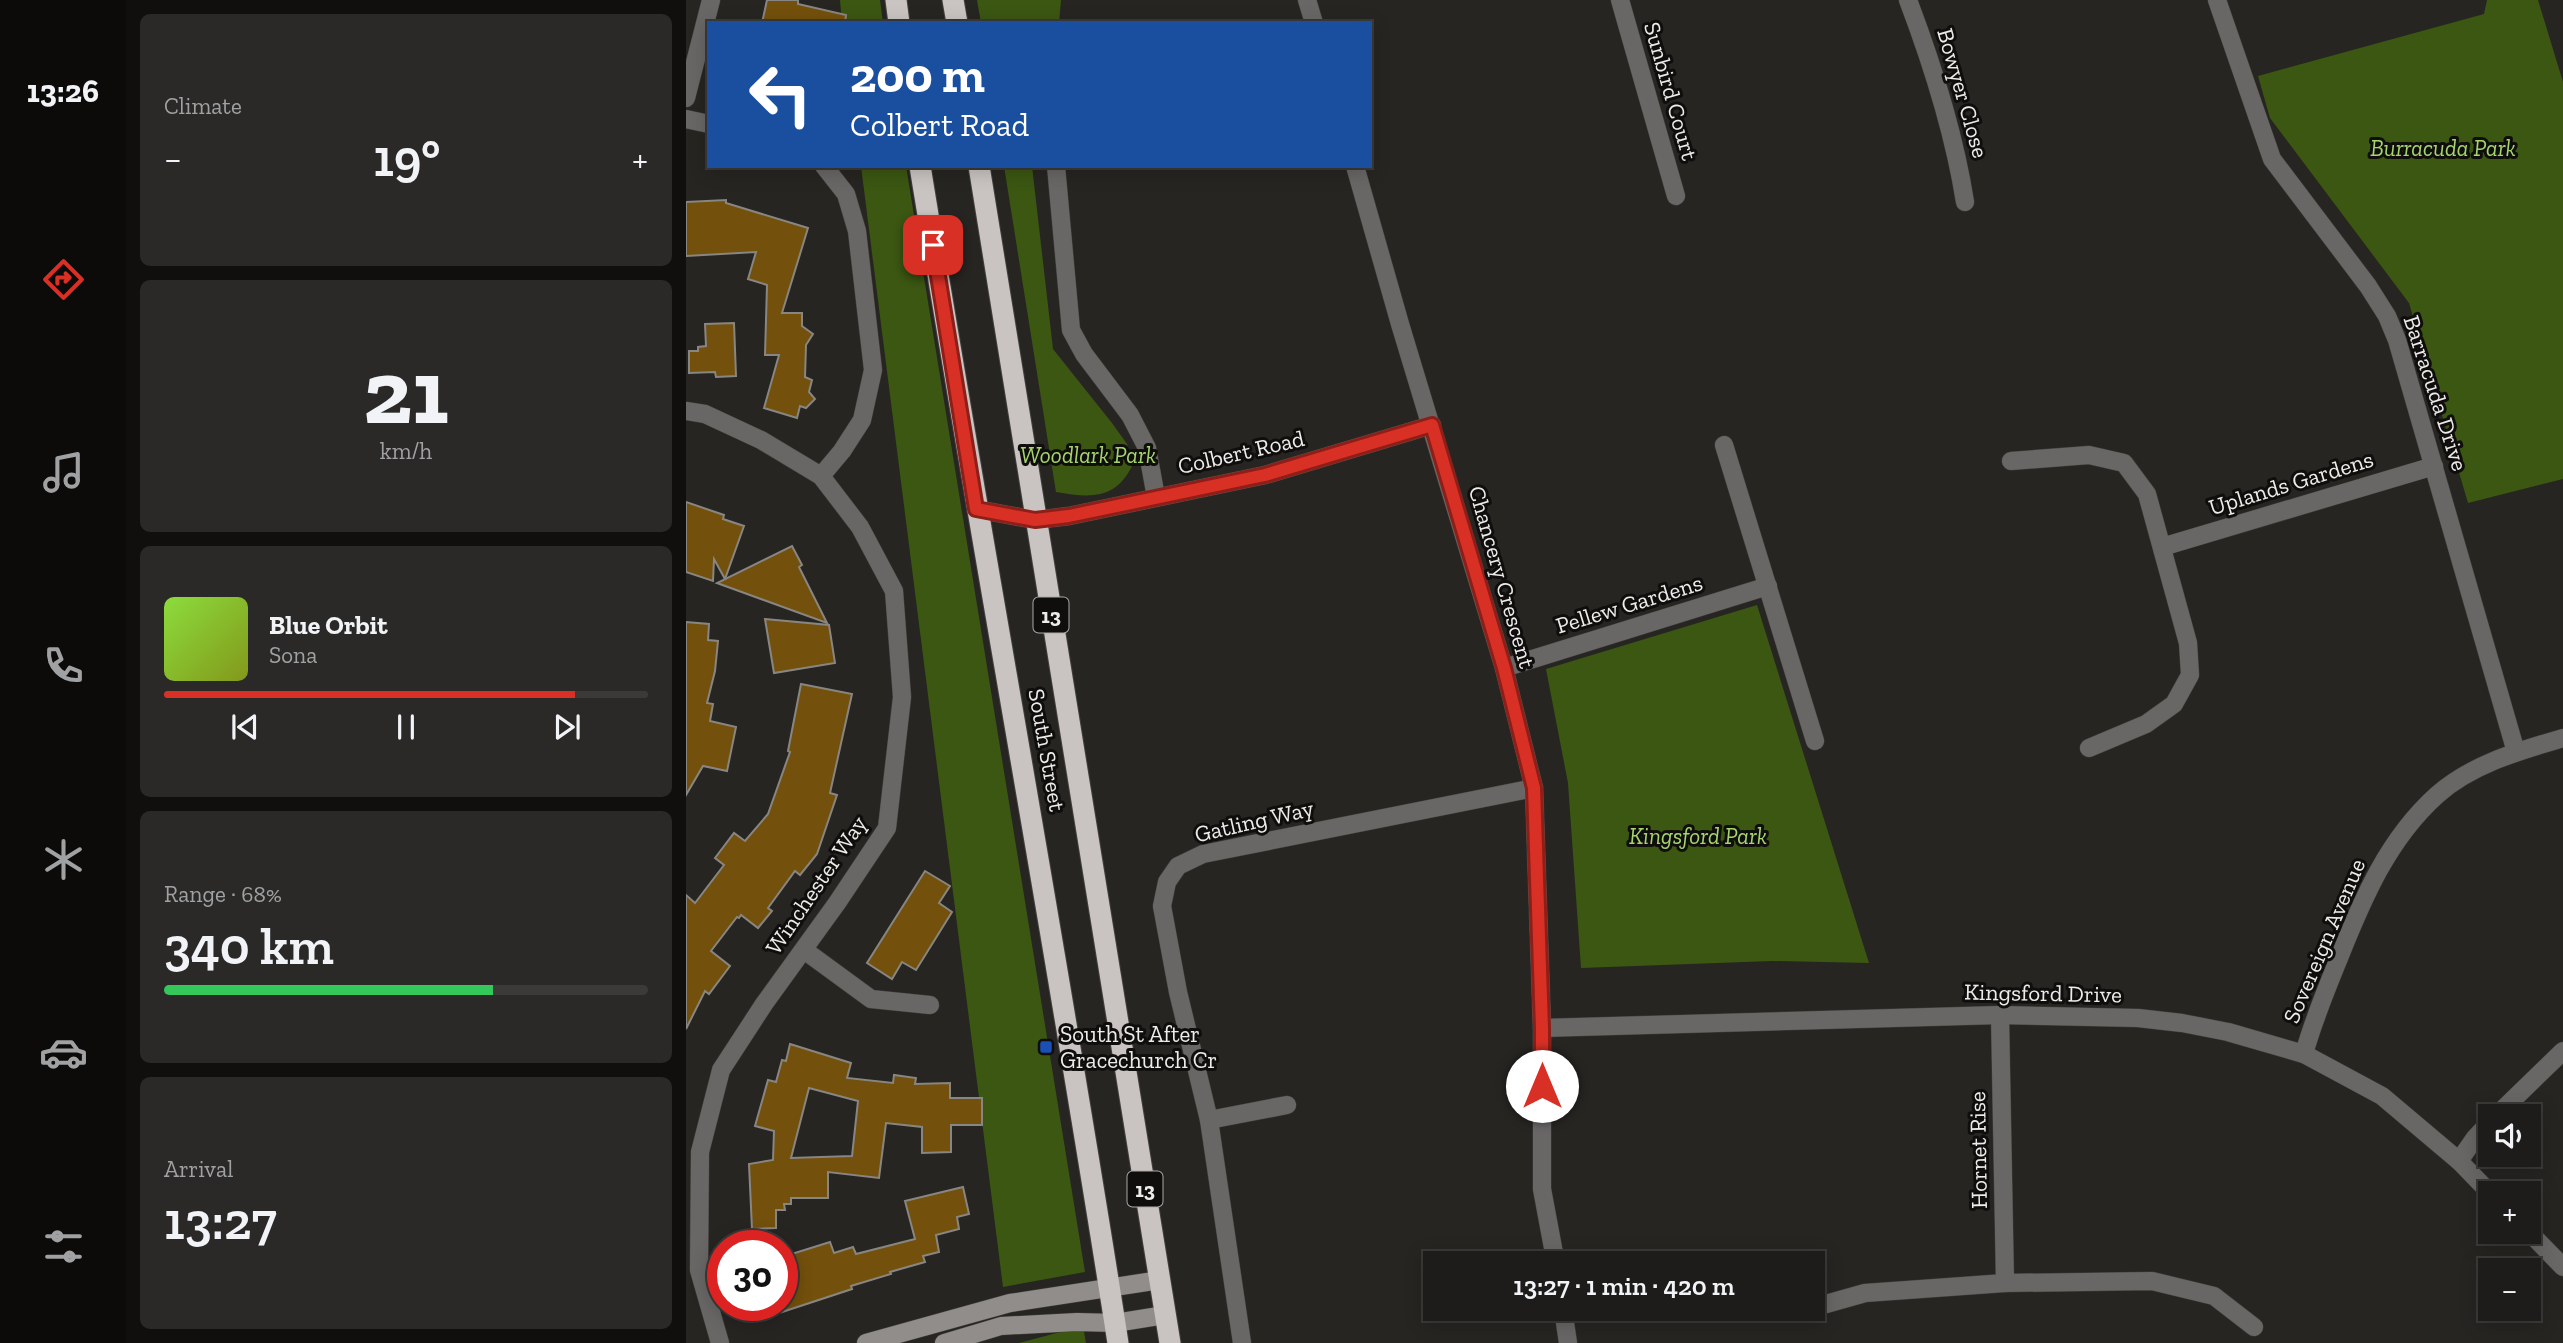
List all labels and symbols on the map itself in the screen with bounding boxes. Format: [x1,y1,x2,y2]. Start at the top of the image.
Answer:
street label: Sunbird Court [1638,19,1704,164]
street label: Bowyer Close [1931,25,1995,161]
park label: Burracuda Park [2370,134,2516,162]
pin [903,215,963,275]
street label: Barracuda Drive [2398,312,2474,474]
street label: Colbert Road [1175,424,1307,480]
park label: Woodlark Park [1020,441,1156,469]
street label: Uplands Gardens [2205,445,2377,521]
street label: Chancery Crescent [1463,483,1542,672]
street label: Pellew Gardens [1552,568,1706,640]
road number: 13 [1034,598,1068,632]
street label: South Street [1022,687,1072,814]
street label: Gatling Way [1192,794,1316,848]
street label: Winchester Way [759,810,873,960]
park label: Kingsford Park [1629,822,1767,850]
street label: Sovereign Avenue [2277,855,2371,1027]
street label: Kingsford Drive [1964,978,2122,1008]
place label: South St After Gracechurch Cr [1060,1020,1217,1074]
marker: South St After Gracechurch Cr [1038,1039,1054,1055]
position arrow [1505,1049,1579,1123]
street label: Hornet Rise [1963,1091,1993,1209]
road number: 13 [1128,1172,1162,1206]
speed limit sign: 30 [707,1230,798,1321]

